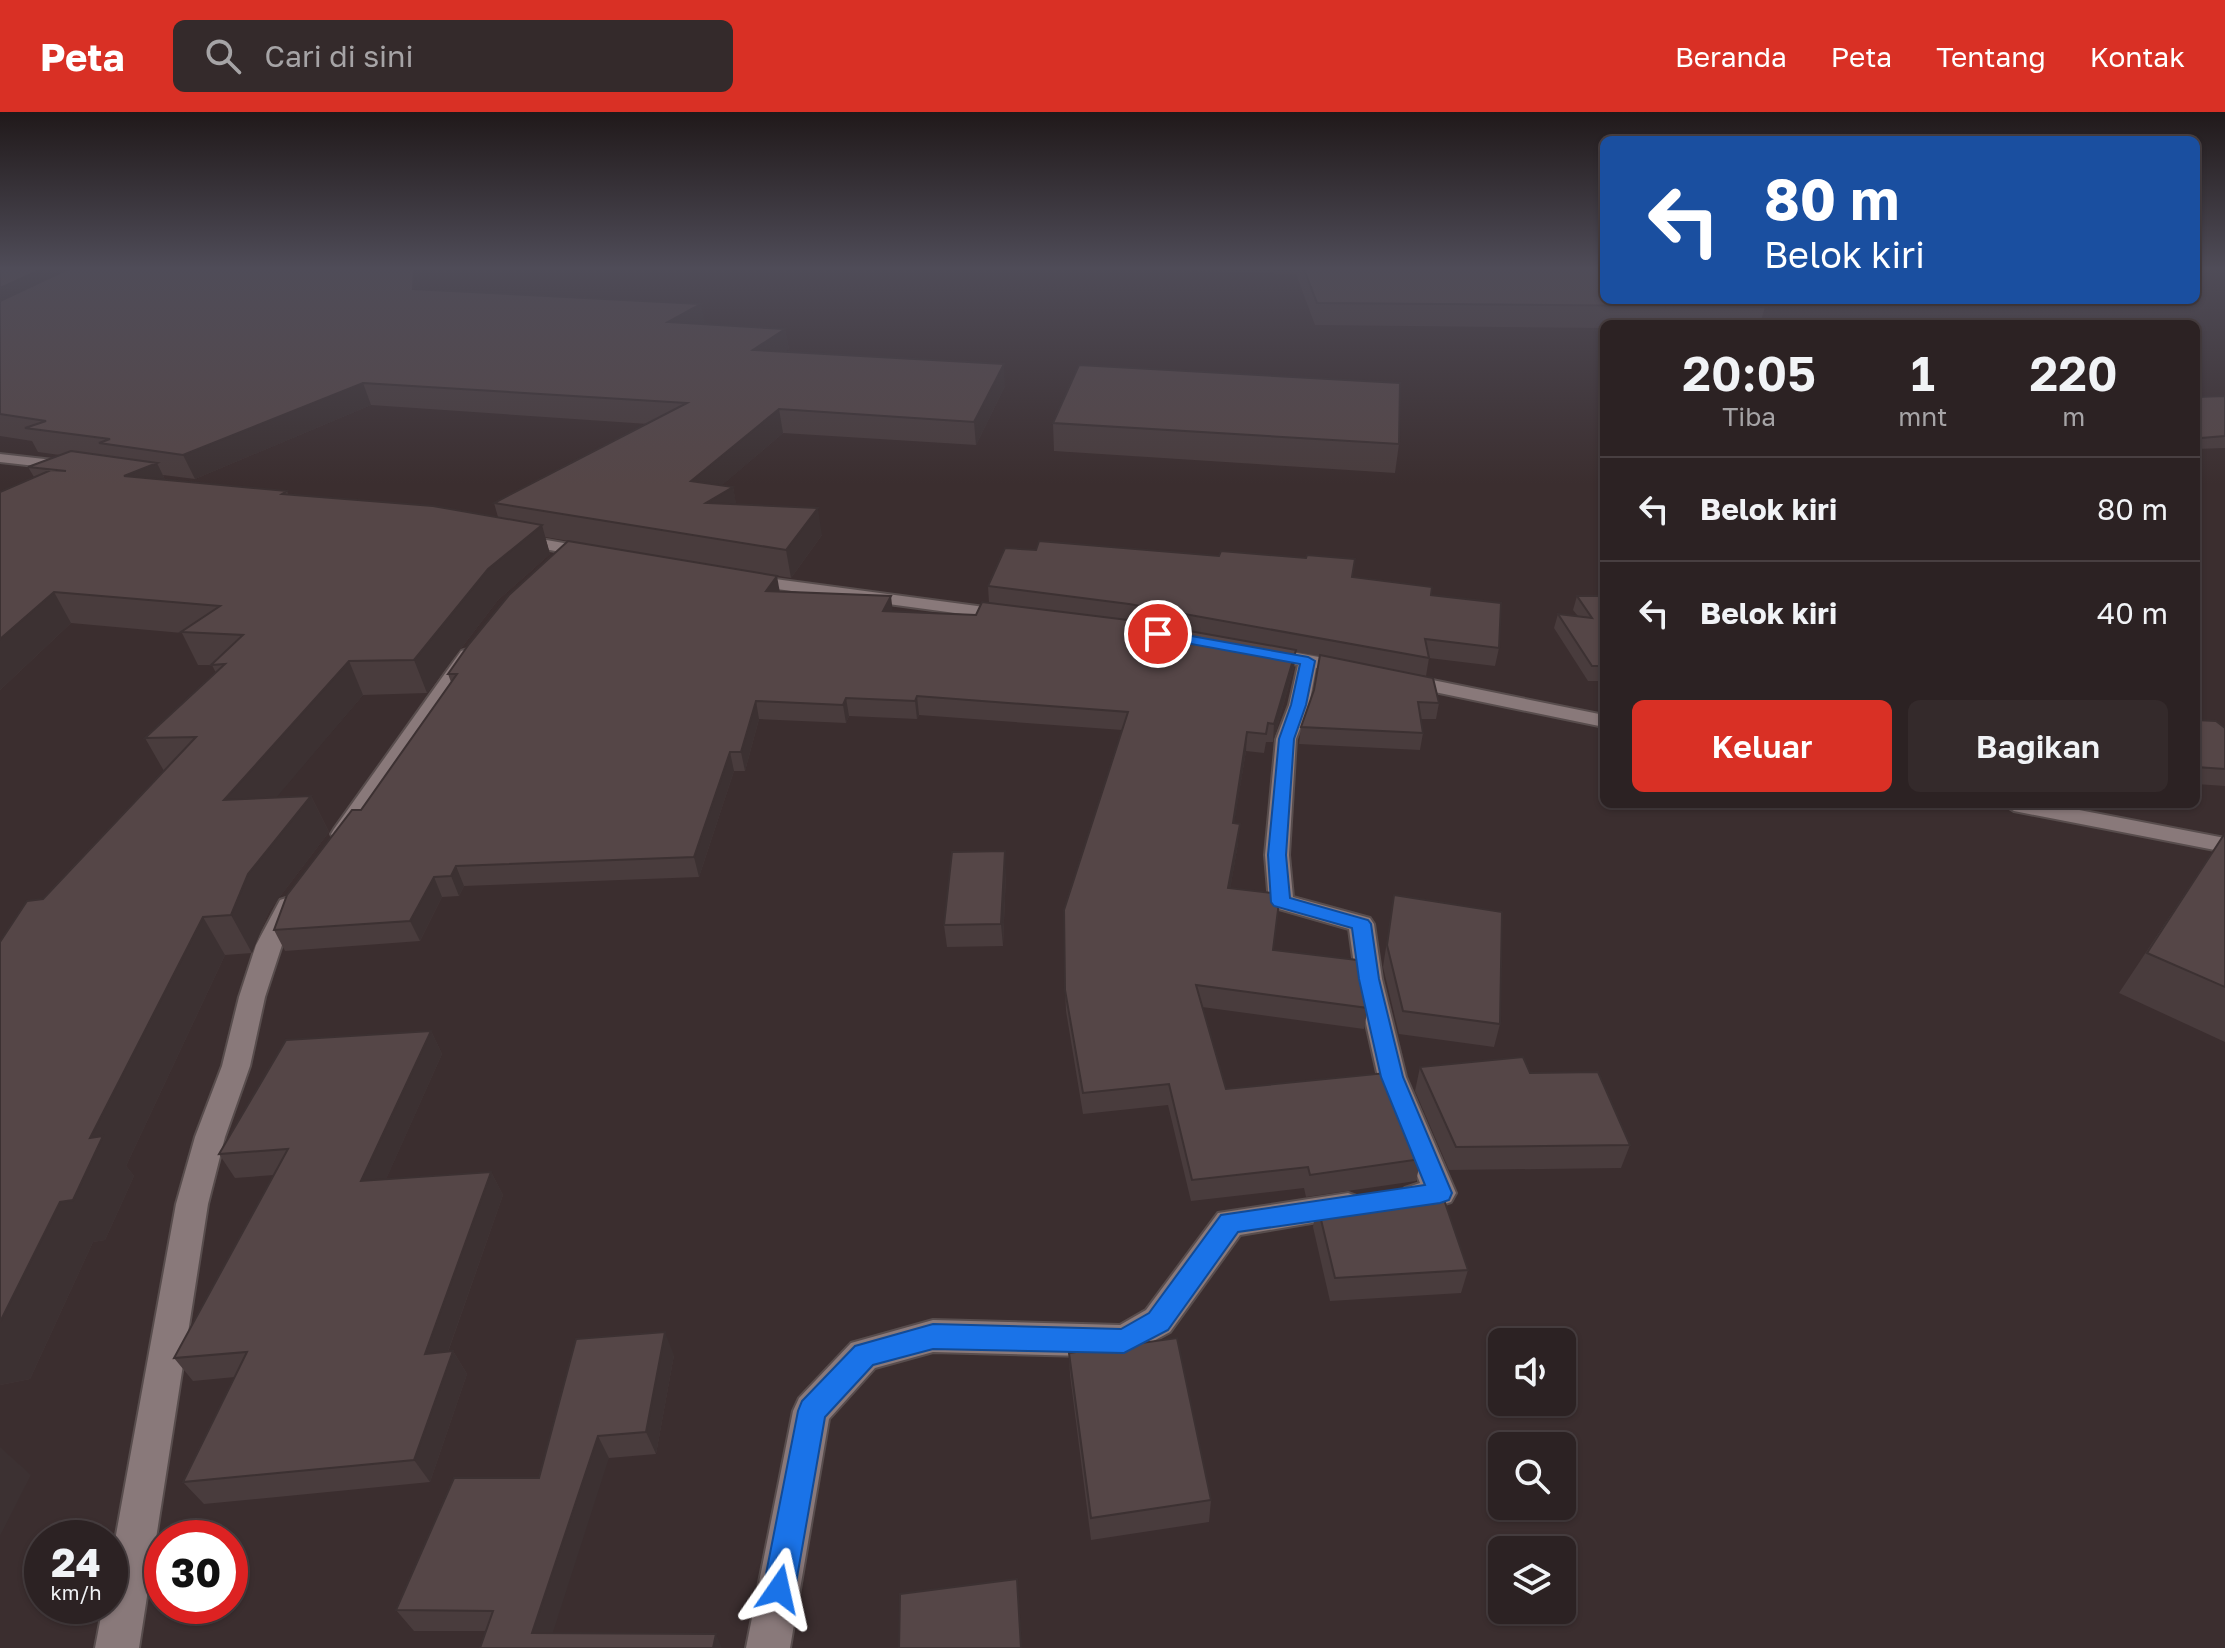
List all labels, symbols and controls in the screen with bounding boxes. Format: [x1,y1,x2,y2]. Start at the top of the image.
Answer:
search box [173,20,733,92]
text: Peta [40,34,125,79]
icon: search [201,34,245,78]
text: Cari di sini [265,38,414,74]
text: Beranda [1675,40,1787,73]
text: Peta [1831,40,1892,73]
text: Tentang [1936,40,2046,73]
text: Kontak [2090,40,2185,73]
text: 80 m [1764,165,1899,232]
icon: left [1632,168,1736,272]
text: Belok kiri [1764,233,1925,276]
text: 20:05 [1682,344,1816,402]
text: 1 [1911,344,1935,402]
text: 220 [2030,344,2118,402]
text: Tiba [1722,401,1776,432]
text: mnt [1898,401,1947,432]
text: m [2062,401,2085,432]
icon: left [1632,487,1676,531]
text: Belok kiri [1700,491,1837,527]
text: 80 m [2097,491,2168,527]
icon: left [1632,591,1676,635]
text: Belok kiri [1700,595,1837,631]
text: 40 m [2097,595,2168,631]
pin [1124,600,1192,668]
icon: arrive [1136,612,1180,656]
button: Keluar [1632,700,1892,792]
button: Bagikan [1908,700,2168,792]
map controls [1488,1328,1576,1624]
button: sound [1488,1328,1576,1416]
button: search [1488,1432,1576,1520]
speed limit sign: 30 [144,1520,248,1624]
button: layers [1488,1536,1576,1624]
text: 24 [51,1538,101,1586]
position arrow [737,1547,821,1631]
text: km/h [51,1580,101,1604]

